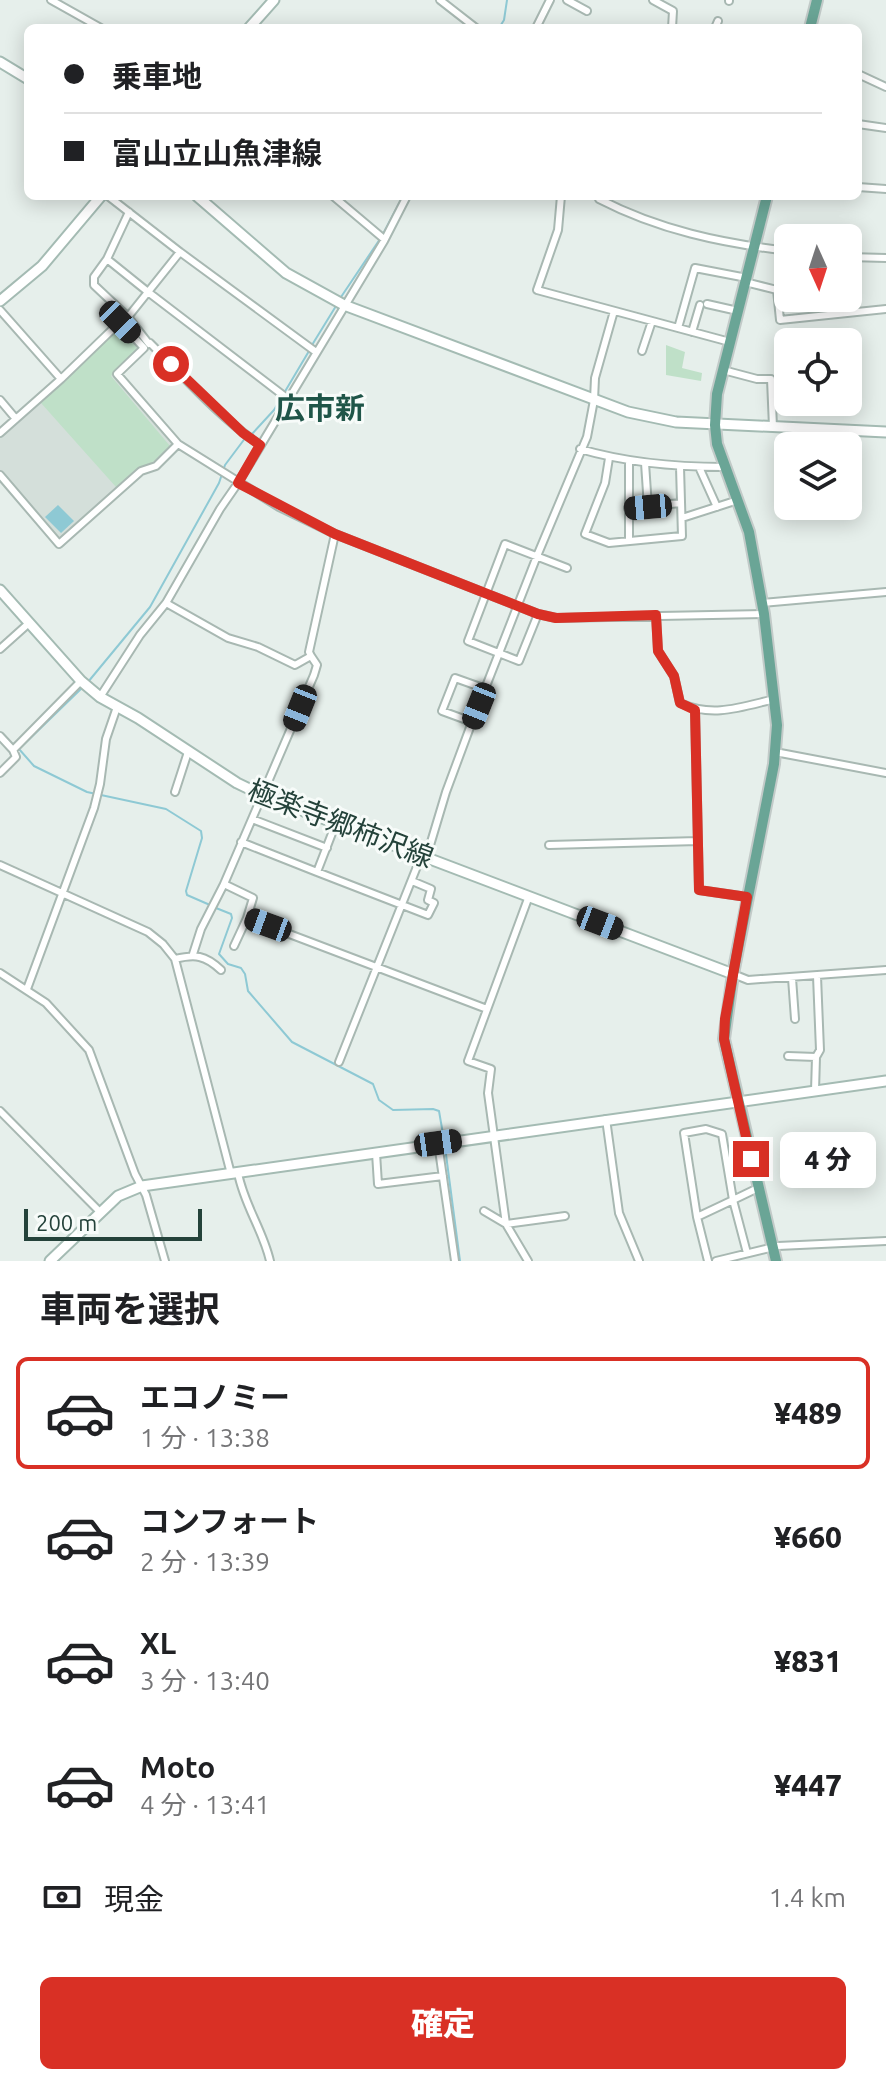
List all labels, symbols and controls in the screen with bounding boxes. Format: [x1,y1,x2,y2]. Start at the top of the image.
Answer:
text: 乗車地 [112,59,202,93]
text: 富山立山魚津線 [112,136,322,170]
north arrow [774,224,862,312]
map controls [774,224,862,520]
car [95,296,145,348]
button: locate [774,328,862,416]
route start [153,346,189,382]
district label: 広市新 [275,391,365,425]
button: layers [774,432,862,520]
car [623,493,673,521]
car [459,679,499,733]
car [280,681,320,735]
street label: 極楽寺郷柿沢線 [244,773,438,873]
car [573,903,627,943]
car [241,906,295,944]
car [413,1128,463,1158]
callout: 4 分 [779,1131,875,1187]
route end [733,1141,769,1177]
text: 4 分 [805,1145,851,1174]
scale bar [24,1205,202,1241]
text: 200 m [36,1210,97,1235]
text: 車両を選択 [40,1288,220,1329]
icon: car [44,1377,116,1449]
text: エコノミー [140,1380,290,1414]
text: ¥489 [774,1396,842,1430]
text: 1 分 · 13:38 [140,1423,270,1452]
icon: car [44,1501,116,1573]
text: コンフォート [140,1504,319,1538]
text: ¥660 [774,1520,842,1554]
text: 2 分 · 13:39 [140,1547,270,1576]
icon: car [44,1625,116,1697]
text: XL [140,1626,176,1660]
text: ¥831 [774,1644,842,1678]
text: 3 分 · 13:40 [140,1666,270,1695]
icon: car [44,1749,116,1821]
text: Moto [140,1750,215,1784]
text: ¥447 [774,1768,842,1802]
text: 4 分 · 13:41 [140,1790,270,1819]
icon: cash [40,1875,84,1919]
text: 現金 [104,1882,164,1916]
text: 1.4 km [769,1883,846,1912]
button: 確定 [40,1977,846,2069]

